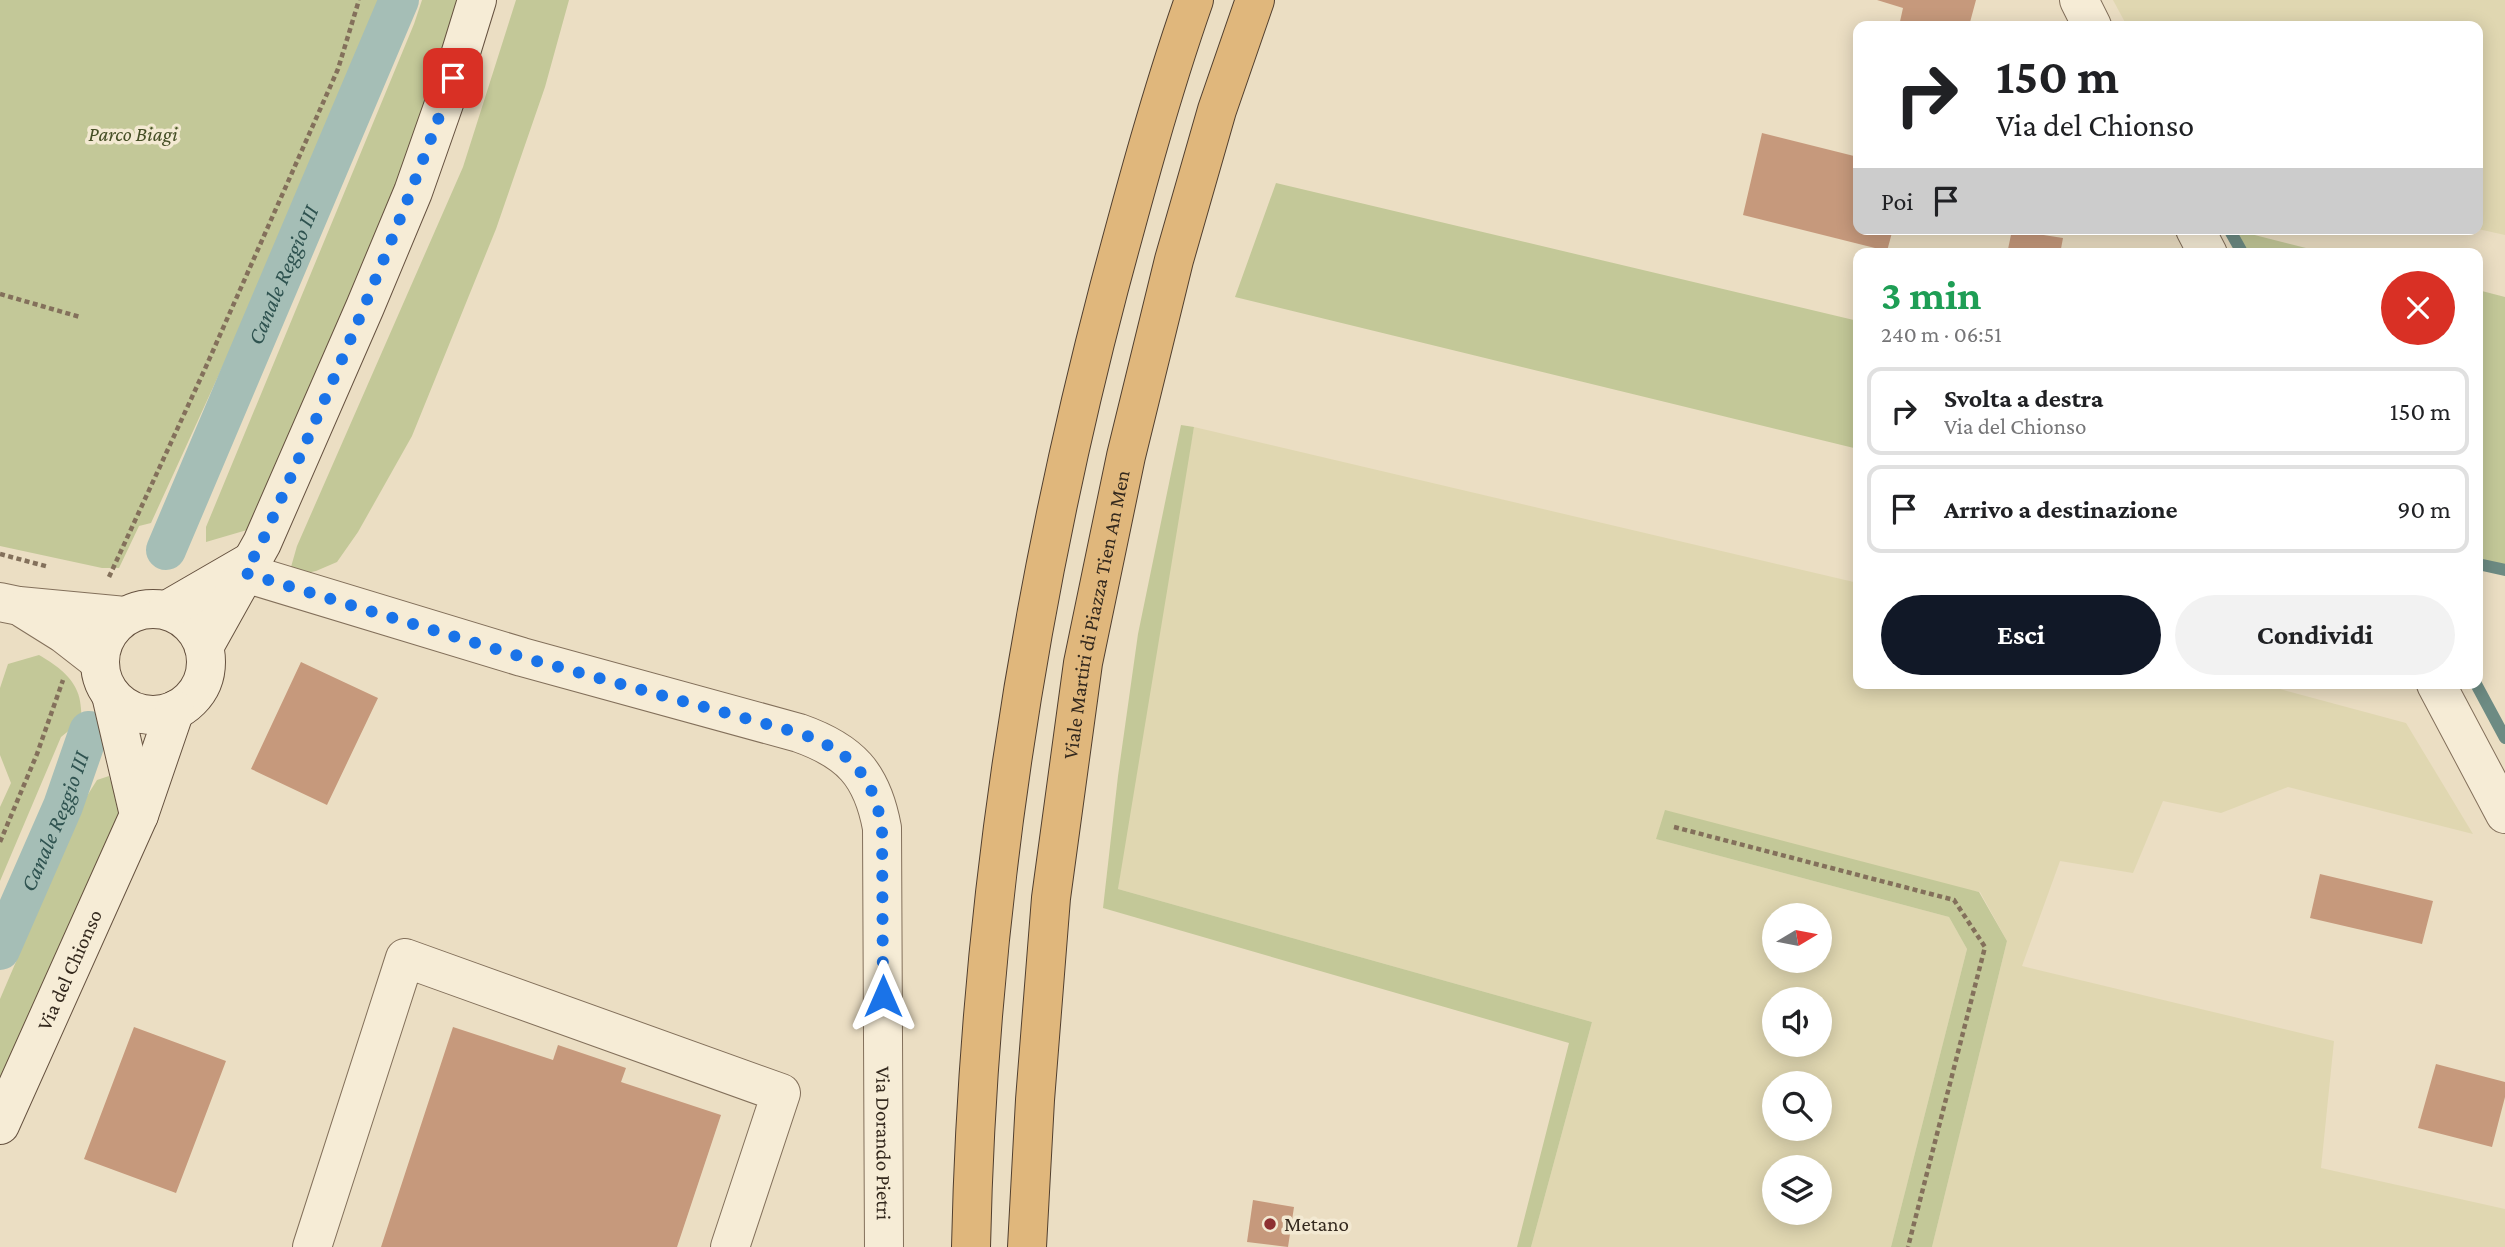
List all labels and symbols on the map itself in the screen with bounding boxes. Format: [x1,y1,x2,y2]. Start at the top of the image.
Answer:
pin [423,48,483,108]
park label: Parco Biagi [88,122,178,146]
water label: Canale Reggio III [242,200,324,348]
street label: Viale Martiri di Piazza Tien An Men [1058,468,1135,761]
water label: Canale Reggio III [14,747,94,895]
north arrow [1762,903,1832,973]
street label: Via del Chionso [32,906,107,1034]
position arrow [846,959,920,1033]
street label: Via Dorando Pietri [871,1066,896,1221]
place label: Metano [1284,1212,1349,1236]
marker: Metano [1262,1216,1278,1232]

